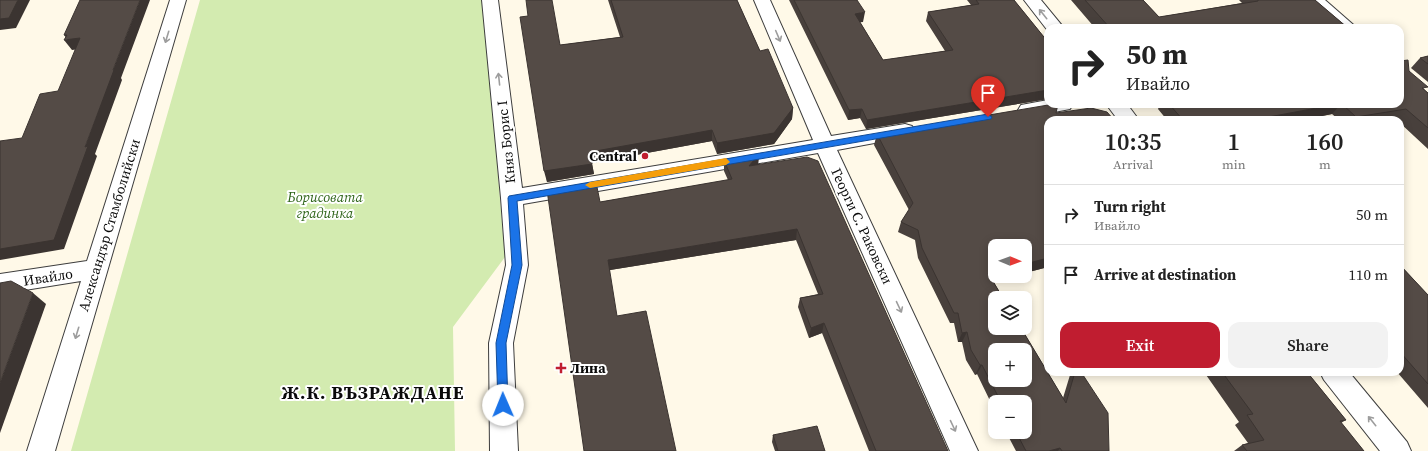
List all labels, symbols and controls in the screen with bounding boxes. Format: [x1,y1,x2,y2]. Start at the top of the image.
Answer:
one-way arrow [1039,9,1048,19]
one-way arrow [774,29,782,41]
one-way arrow [163,31,170,44]
text: 50 m [1126,35,1188,73]
icon: right [1060,40,1112,92]
text: Ивайло [1126,71,1190,96]
one-way arrow [495,72,503,85]
pin [971,76,1005,117]
icon: arrive [977,82,999,104]
street label: Княз Борис I [492,100,520,184]
text: 10:35 [1104,125,1162,158]
text: 1 [1228,125,1240,158]
text: 160 [1306,125,1344,158]
street label: Александър Стамболийски [73,136,145,314]
place label: Central [589,146,637,166]
marker: Central [640,151,650,161]
text: Arrival [1113,156,1153,173]
text: min [1222,156,1246,173]
text: m [1319,156,1331,173]
street label: Георги С. Раковски [826,165,898,287]
park label: Борисовата градинка [286,187,363,223]
text: Turn right [1094,196,1166,217]
icon: right [1060,204,1082,226]
text: 50 m [1356,204,1388,225]
text: Ивайло [1094,217,1140,234]
north arrow [988,239,1032,283]
map controls [988,239,1032,439]
street label: Ивайло [22,263,75,291]
icon: arrive [1060,264,1082,286]
text: Arrive at destination [1094,264,1236,285]
text: 110 m [1348,264,1388,285]
button: layers [988,291,1032,335]
one-way arrow [896,301,903,313]
button: Exit [1060,322,1220,368]
button: Share [1228,322,1388,368]
one-way arrow [73,326,80,339]
button: + [988,343,1032,387]
place label: Лина [570,358,606,378]
marker: Лина [555,362,567,374]
district label: Ж.К. ВЪЗРАЖДАНЕ [282,380,464,405]
position arrow [482,384,524,426]
button: − [988,395,1032,439]
one-way arrow [1368,415,1377,426]
one-way arrow [950,419,957,431]

